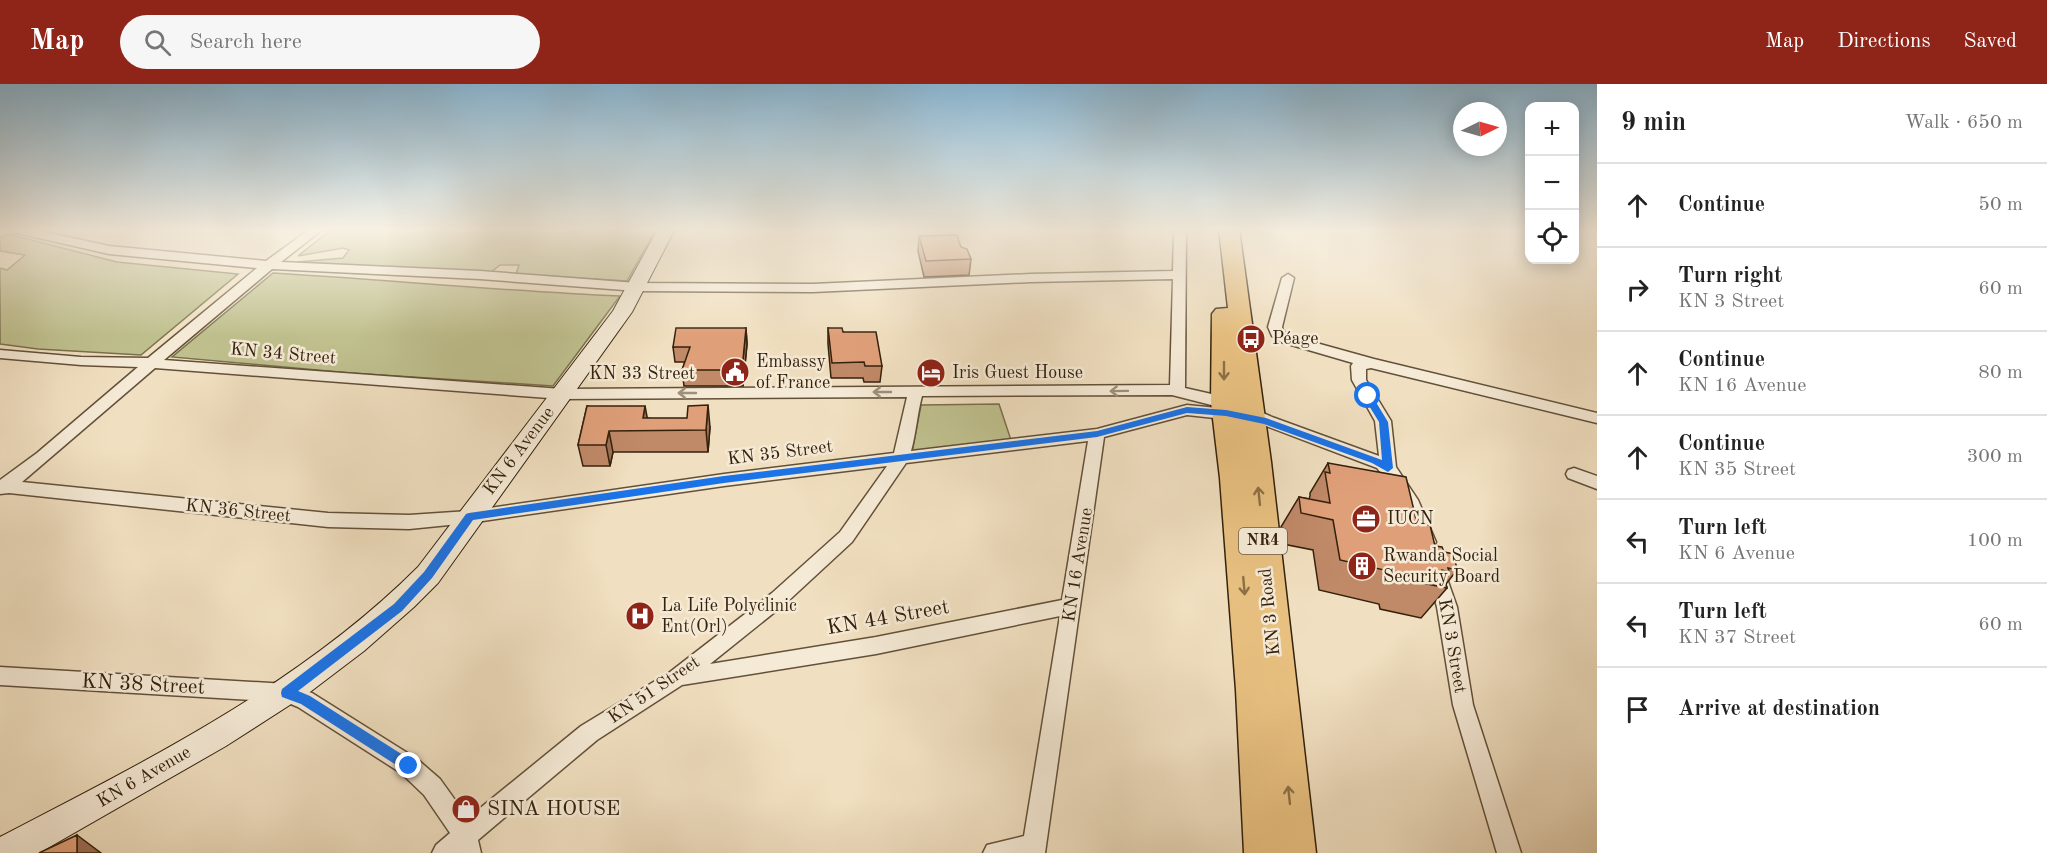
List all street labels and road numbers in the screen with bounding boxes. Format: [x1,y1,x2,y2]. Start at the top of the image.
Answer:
street label: KN 34 Street [229,340,337,368]
street label: KN 33 Street [589,365,695,383]
street label: KN 6 Avenue [480,404,558,498]
street label: KN 35 Street [726,438,834,468]
street label: KN 36 Street [184,497,292,525]
street label: KN 16 Avenue [1060,506,1096,624]
road number: NR4 [1239,528,1287,554]
street label: KN 3 Road [1256,567,1284,657]
street label: KN 44 Street [825,597,951,639]
street label: KN 3 Street [1435,597,1469,695]
street label: KN 51 Street [605,653,703,727]
street label: KN 38 Street [81,671,205,699]
street label: KN 6 Avenue [94,743,194,811]

